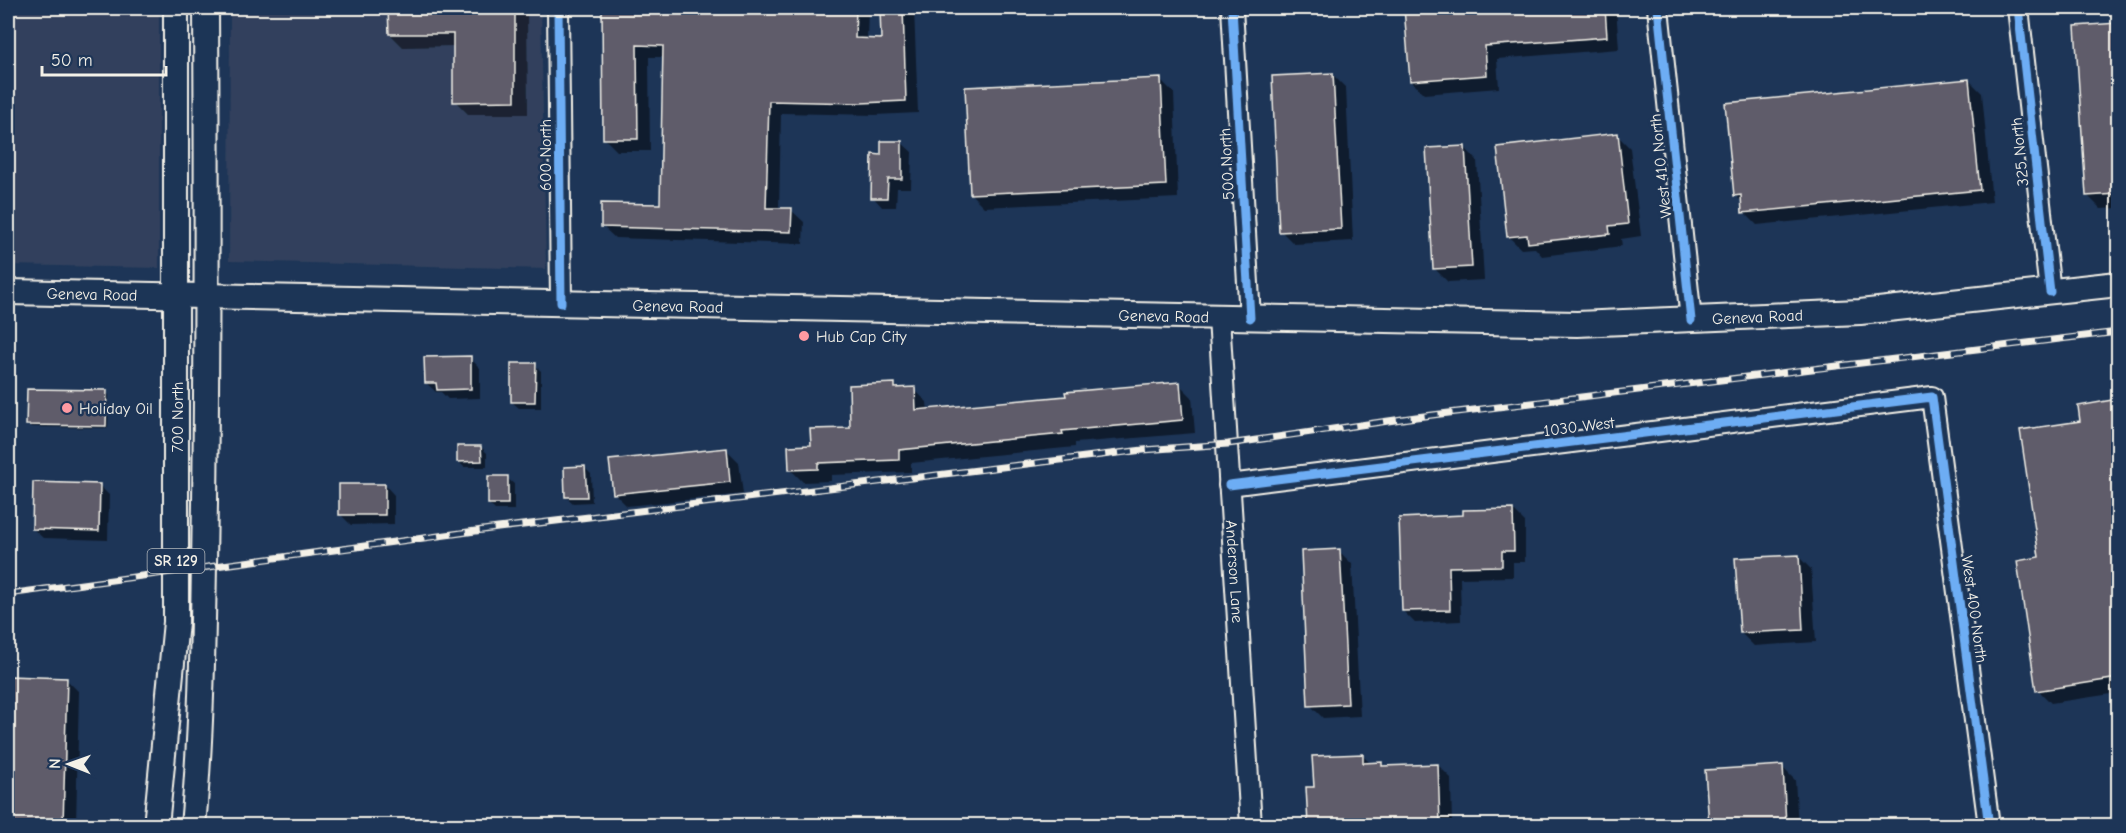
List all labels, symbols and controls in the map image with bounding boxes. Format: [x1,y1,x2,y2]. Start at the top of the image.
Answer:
scale bar [42,39,166,77]
text: 50 m [51,50,93,71]
street label: West 410 North [1647,113,1675,219]
street label: 325 North [2007,117,2033,187]
street label: 600 North [537,119,555,191]
street label: 500 North [1216,128,1238,200]
street label: Geneva Road [46,285,138,305]
street label: Geneva Road [632,297,723,317]
street label: Geneva Road [1712,306,1803,328]
street label: Geneva Road [1118,307,1209,326]
place label: Hub Cap City [816,328,908,346]
marker: Hub Cap City [797,329,811,343]
street label: 700 North [169,382,187,452]
place label: Holiday Oil [79,400,153,418]
marker: Holiday Oil [60,401,74,415]
street label: 1030 West [1543,414,1616,440]
street label: Anderson Lane [1222,519,1246,624]
road number: SR 129 [148,549,204,573]
street label: West 400 North [1958,554,1990,664]
north arrow [39,734,99,794]
text: N [46,758,64,769]

